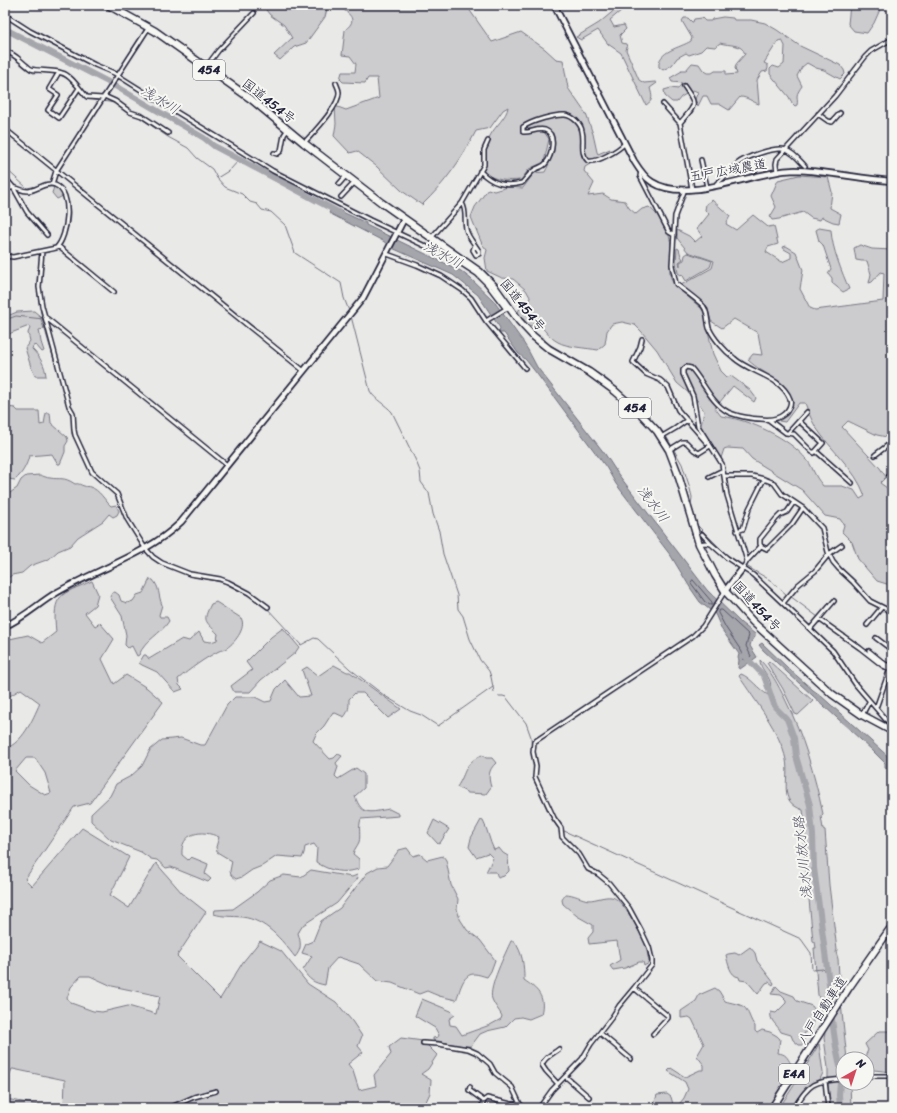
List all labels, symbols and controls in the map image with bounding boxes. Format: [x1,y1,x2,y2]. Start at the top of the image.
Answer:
road number: 454 [193,60,225,80]
street label: 国道454号 [237,72,301,130]
water label: 浅水川 [136,78,184,122]
street label: 五戸広域農道 [688,152,768,188]
water label: 浅水川 [419,234,467,276]
street label: 国道454号 [494,273,552,337]
road number: 454 [619,398,651,418]
water label: 浅水川 [630,480,676,528]
street label: 国道454号 [727,575,787,637]
water label: 浅水川放水路 [786,814,820,901]
street label: 八戸自動車道 [791,971,853,1049]
north arrow [835,1051,875,1091]
text: N [851,1053,870,1074]
road number: E4A [779,1064,809,1084]

